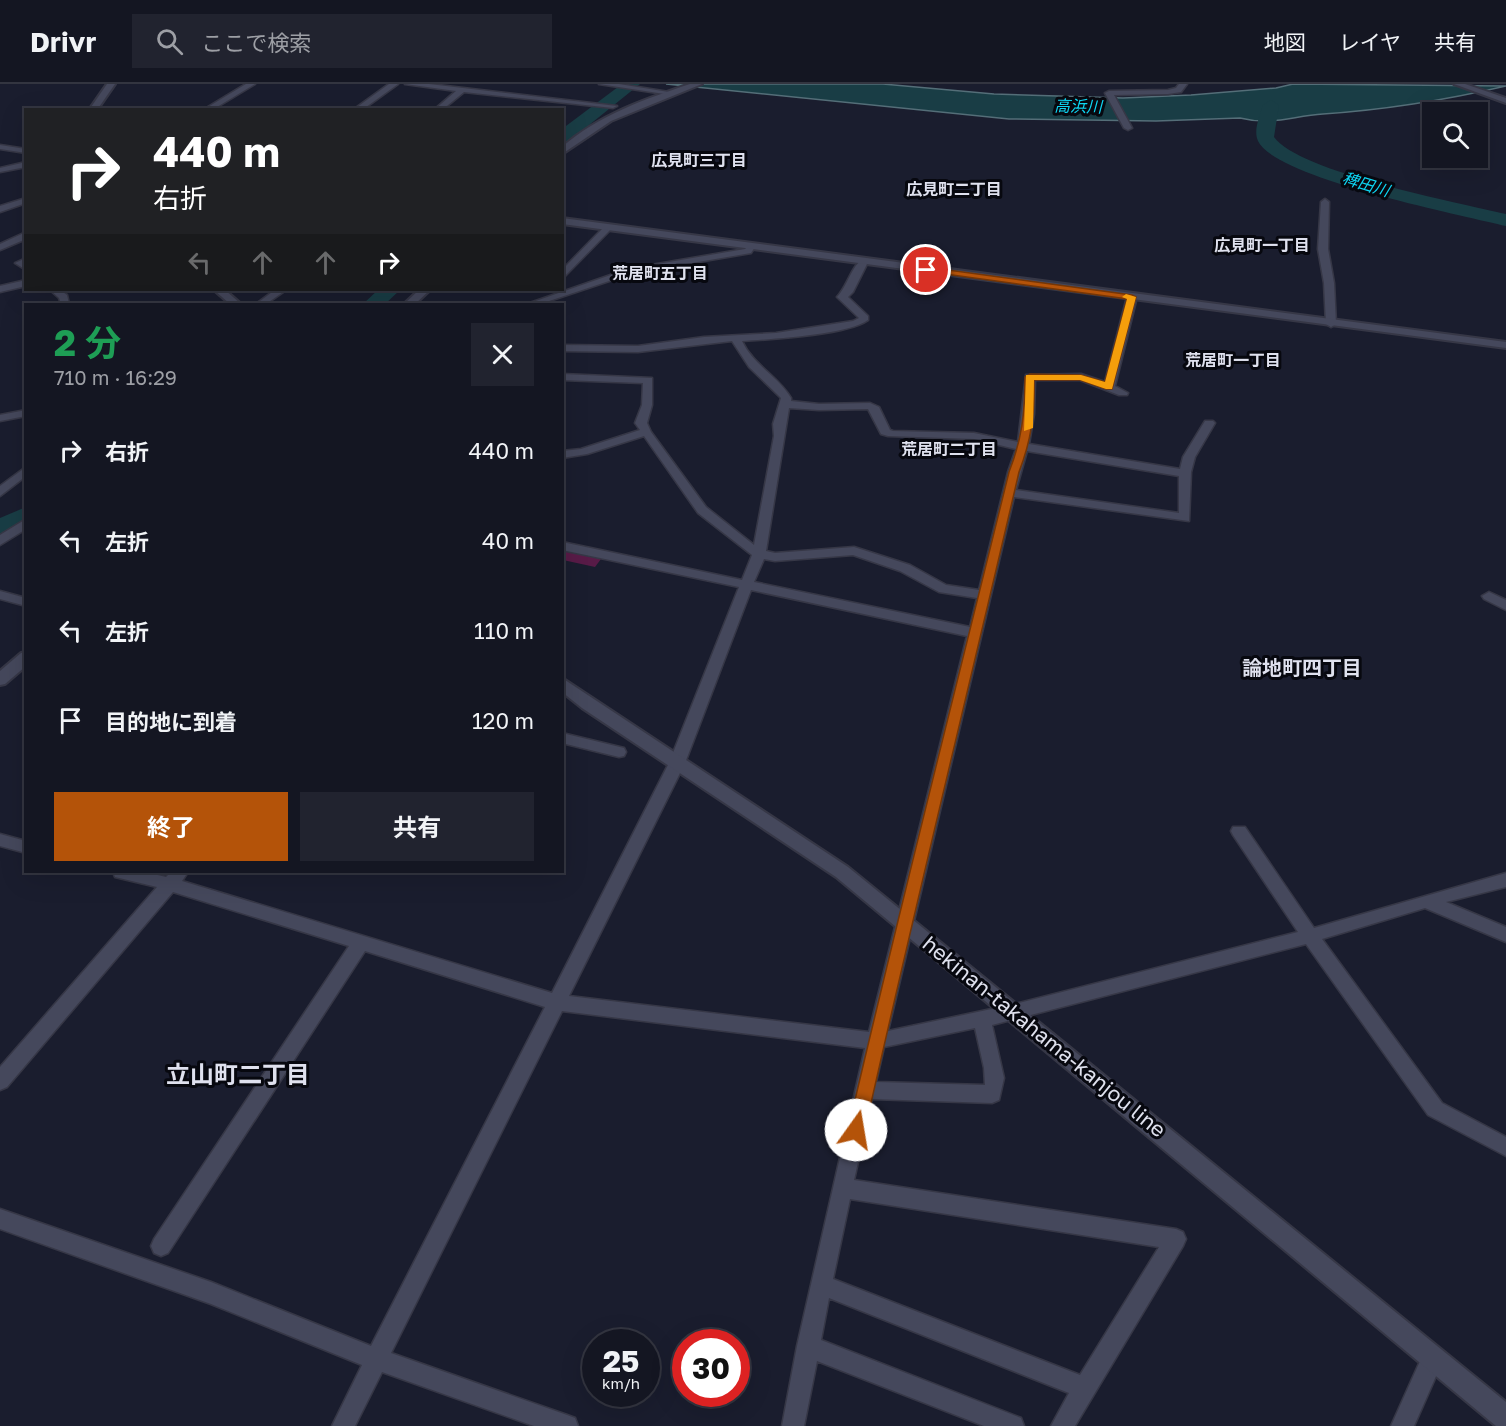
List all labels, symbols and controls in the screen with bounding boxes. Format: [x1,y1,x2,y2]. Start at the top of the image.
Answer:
search box [132,14,552,68]
text: Drivr [30,25,96,58]
icon: search [153,25,186,58]
text: ここで検索 [201,29,311,56]
text: 地図 [1264,29,1306,55]
text: レイヤ [1339,29,1401,55]
text: 共有 [1434,29,1476,55]
water label: 高浜川 [1054,96,1104,116]
map controls [1422,102,1488,168]
button: search [1422,102,1488,168]
text: 440 m [153,126,280,176]
icon: right [54,132,132,210]
district label: 広見町三丁目 [651,150,747,170]
water label: 稗田川 [1340,167,1394,201]
district label: 広見町二丁目 [906,179,1002,199]
text: 右折 [153,182,207,214]
district label: 広見町一丁目 [1214,235,1310,255]
pin [900,244,951,295]
icon: left [183,246,216,279]
icon: ahead [246,246,279,279]
icon: ahead [309,246,342,279]
icon: right [372,246,405,279]
icon: arrive [909,253,942,286]
district label: 荒居町五丁目 [612,263,708,283]
text: 2 分 [54,321,121,364]
button: close [471,323,534,386]
district label: 荒居町一丁目 [1185,350,1281,370]
text: 710 m · 16:29 [54,365,177,389]
icon: right [54,434,87,467]
text: 440 m [469,437,534,464]
text: 右折 [105,438,149,465]
district label: 荒居町二丁目 [901,439,997,459]
icon: left [54,524,87,557]
text: 40 m [482,527,534,554]
text: 左折 [105,528,149,555]
icon: left [54,614,87,647]
text: 110 m [474,617,534,644]
text: 左折 [105,618,149,645]
district label: 論地町四丁目 [1242,655,1362,679]
icon: arrive [54,704,87,737]
text: 120 m [472,707,534,734]
text: 目的地に到着 [105,708,237,735]
button: 終了 [54,792,288,861]
button: 共有 [300,792,534,861]
street label: hekinan-takahama-kanjou line [918,930,1171,1142]
district label: 立山町二丁目 [166,1059,310,1088]
position arrow [824,1098,888,1162]
speed limit sign: 30 [672,1329,750,1407]
text: 25 [603,1343,639,1379]
text: km/h [602,1374,640,1392]

